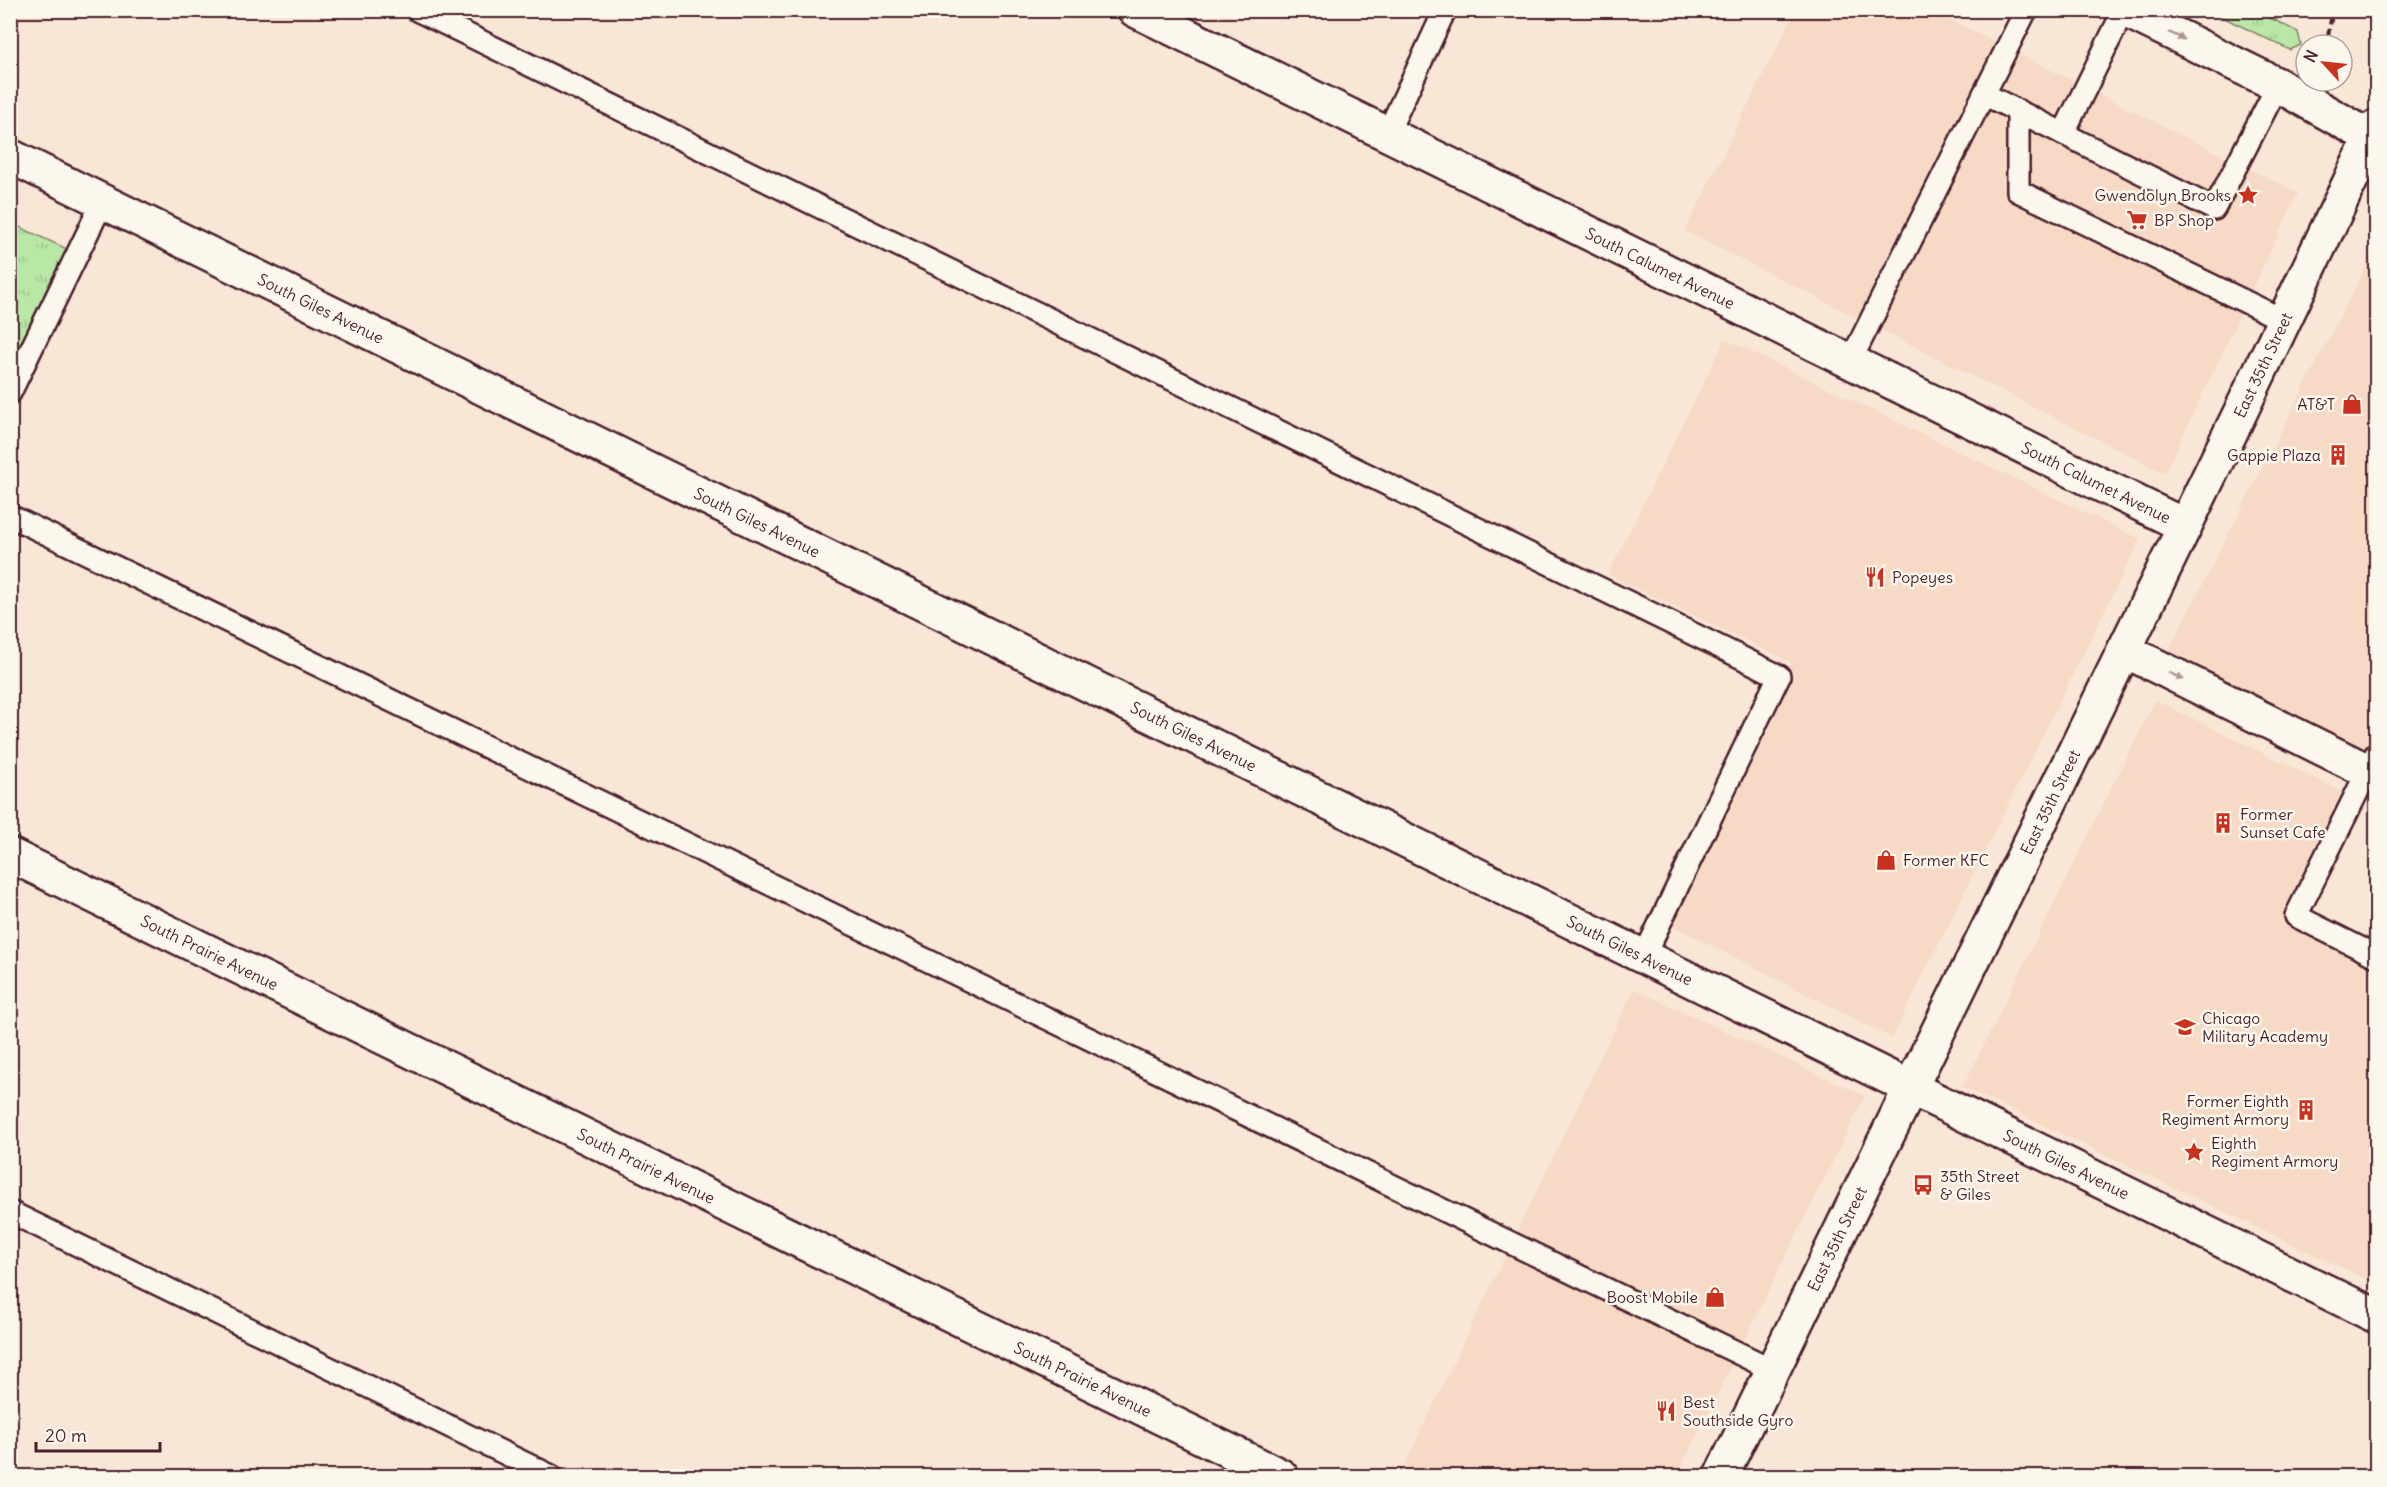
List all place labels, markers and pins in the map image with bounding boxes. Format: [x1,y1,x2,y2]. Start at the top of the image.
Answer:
place icon: Gwendolyn Brooks [2236,183,2260,207]
place label: Gwendolyn Brooks [2095,185,2231,205]
supermarket icon: BP Shop [2125,208,2149,232]
place label: BP Shop [2154,210,2214,230]
shop icon: AT&T [2340,392,2364,416]
place label: AT&T [2297,394,2335,414]
building icon: Gappie Plaza [2326,443,2350,467]
place label: Gappie Plaza [2227,445,2321,465]
restaurant icon: Popeyes [1863,565,1887,589]
place label: Popeyes [1892,567,1953,587]
place label: Former Sunset Cafe [2240,804,2326,842]
building icon: Former Sunset Cafe [2211,811,2235,835]
shop icon: Former KFC [1874,848,1898,872]
place label: Former KFC [1903,850,1989,870]
place label: Chicago Military Academy [2202,1008,2328,1046]
school or university icon: Chicago Military Academy [2173,1015,2197,1039]
place label: Former Eighth Regiment Armory [2162,1091,2289,1129]
building icon: Former Eighth Regiment Armory [2294,1098,2318,1122]
place label: Eighth Regiment Armory [2211,1133,2338,1171]
place icon: Eighth Regiment Armory [2182,1140,2206,1164]
place label: 35th Street & Giles [1940,1166,2020,1204]
bus stop icon: 35th Street & Giles [1911,1173,1935,1197]
shop icon: Boost Mobile [1703,1285,1727,1309]
place label: Boost Mobile [1607,1287,1698,1307]
place label: Best Southside Gyro [1683,1392,1794,1430]
restaurant icon: Best Southside Gyro [1654,1399,1678,1423]

